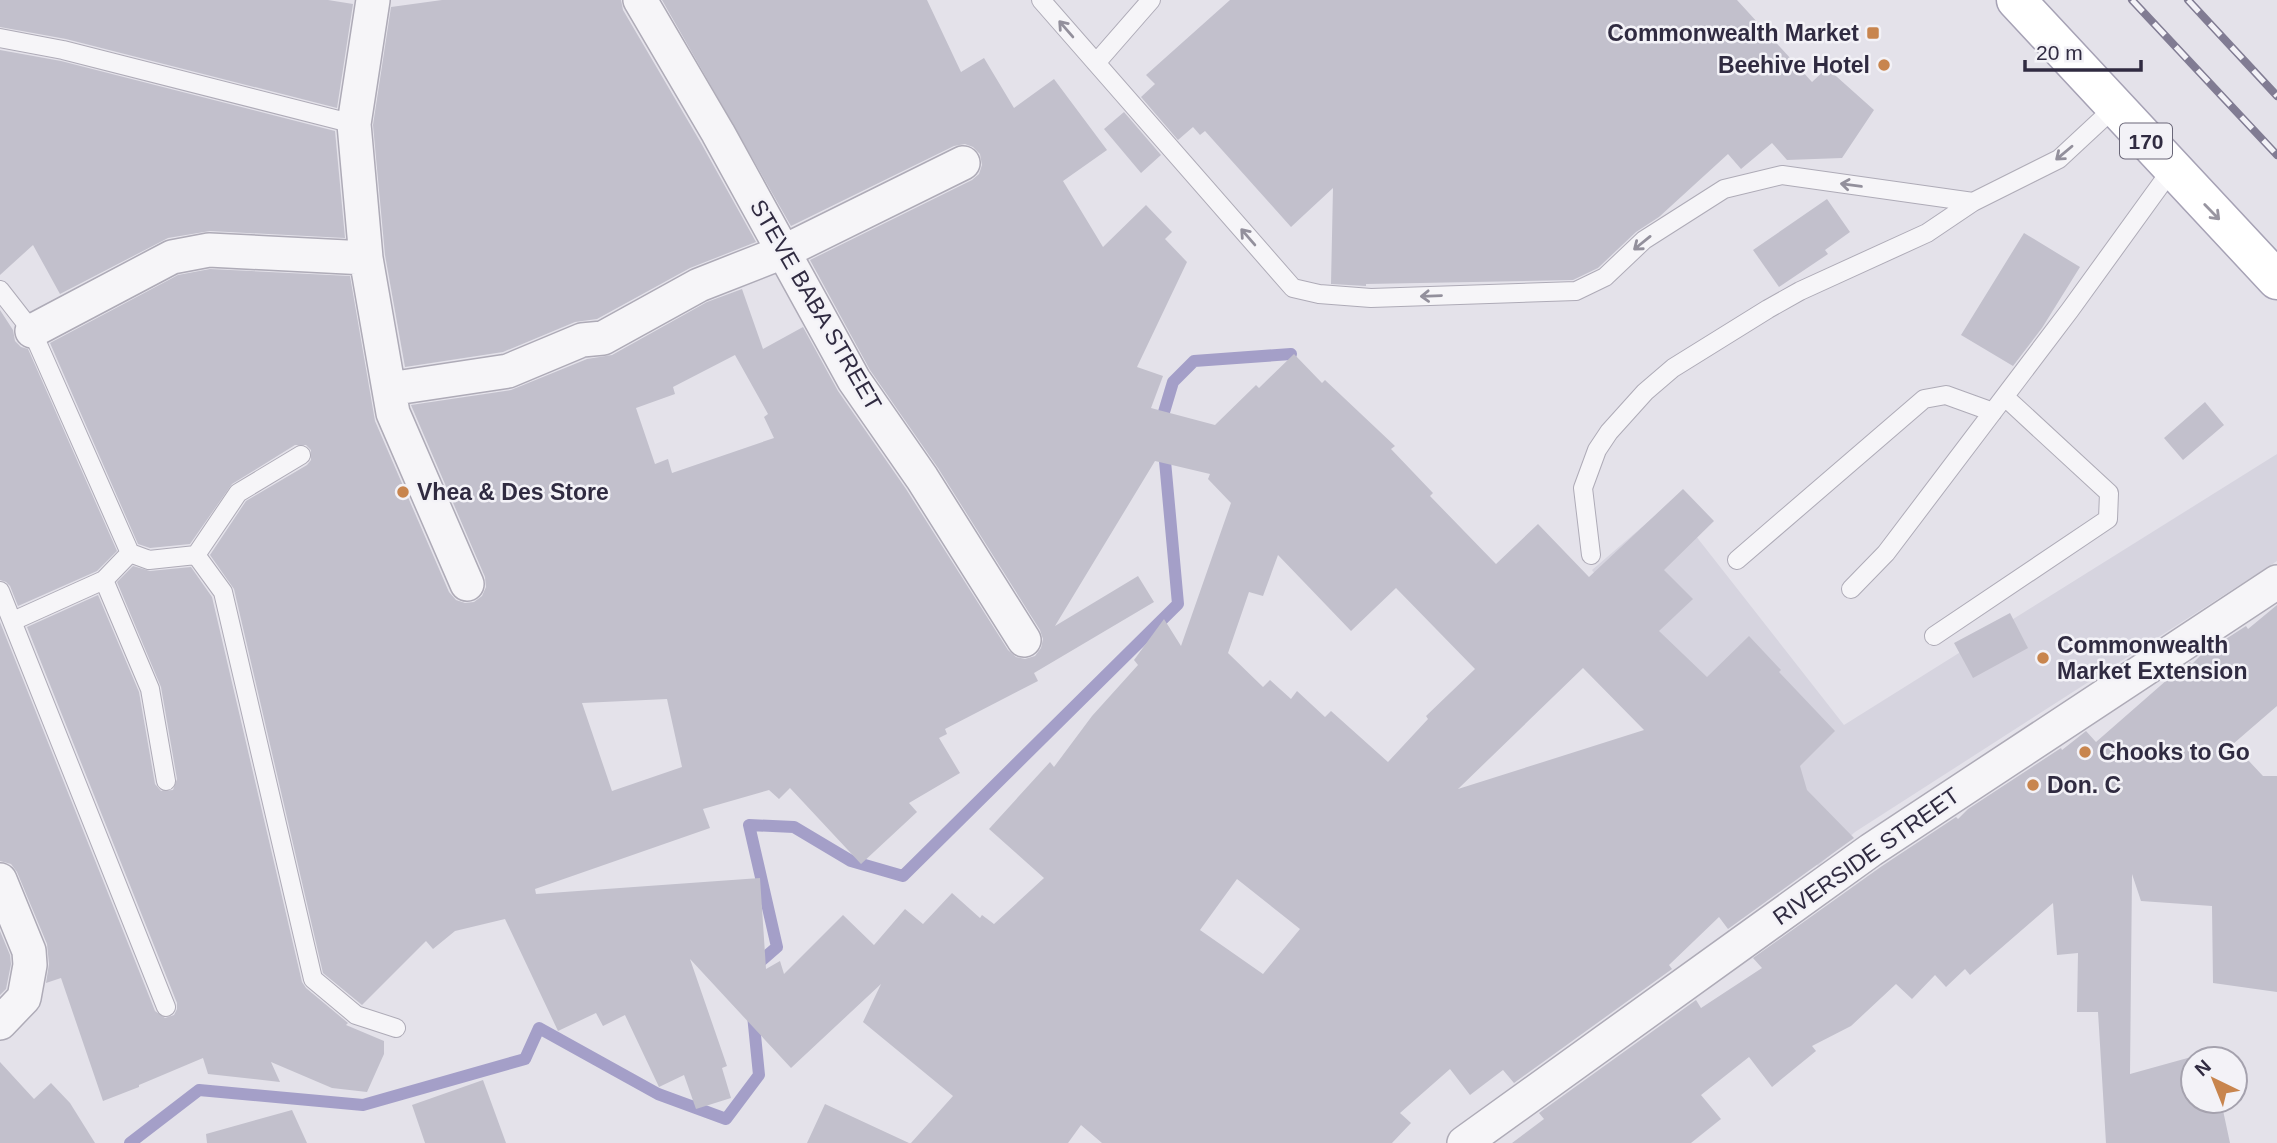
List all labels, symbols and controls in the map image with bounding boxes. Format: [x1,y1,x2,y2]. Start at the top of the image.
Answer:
one-way arrow [1058,20,1074,38]
place label: Commonwealth Market [1607,20,1859,46]
marker: Commonwealth Market [1865,25,1881,41]
scale bar [2025,28,2140,72]
text: 20 m [2036,41,2083,64]
place label: Beehive Hotel [1718,52,1870,78]
marker: Beehive Hotel [1876,57,1892,73]
road number: 170 [2120,124,2172,158]
one-way arrow [2056,145,2074,161]
one-way arrow [1840,178,1863,191]
street label: STEVE BABA STREET [745,195,887,415]
one-way arrow [2204,203,2221,220]
one-way arrow [1240,229,1257,246]
one-way arrow [1633,235,1651,251]
one-way arrow [1420,289,1443,302]
place label: Vhea & Des Store [417,479,609,505]
marker: Vhea & Des Store [395,484,411,500]
place label: Commonwealth Market Extension [2057,632,2247,684]
marker: Commonwealth Market Extension [2035,650,2051,666]
place label: Chooks to Go [2099,739,2250,765]
marker: Chooks to Go [2077,744,2093,760]
place label: Don. C [2047,772,2121,798]
marker: Don. C [2025,777,2041,793]
street label: RIVERSIDE STREET [1768,782,1964,930]
north arrow [2179,1045,2249,1115]
text: N [2191,1056,2215,1080]

